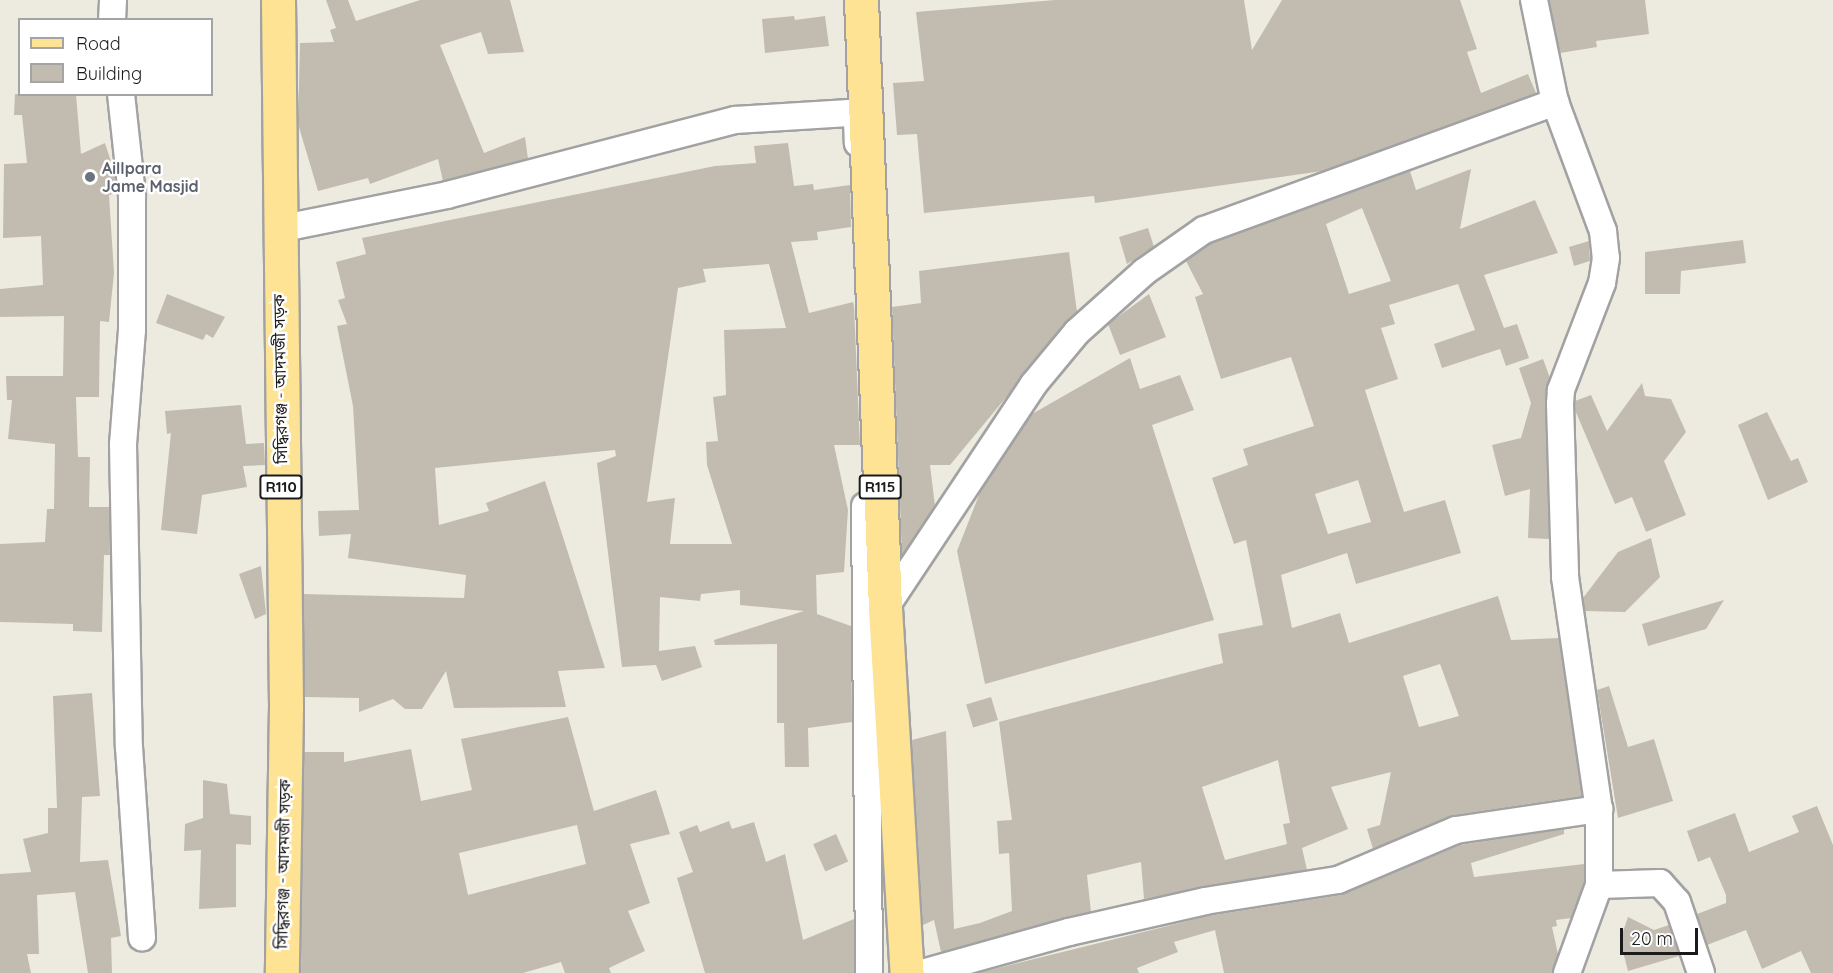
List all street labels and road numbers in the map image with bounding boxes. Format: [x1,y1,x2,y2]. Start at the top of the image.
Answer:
street label: সিদ্ধিরগঞ্জ - আদমজী সড়ক [269,294,291,464]
road number: R110 [258,475,304,499]
road number: R115 [858,475,902,499]
street label: সিদ্ধিরগঞ্জ - আদমজী সড়ক [272,779,294,949]

